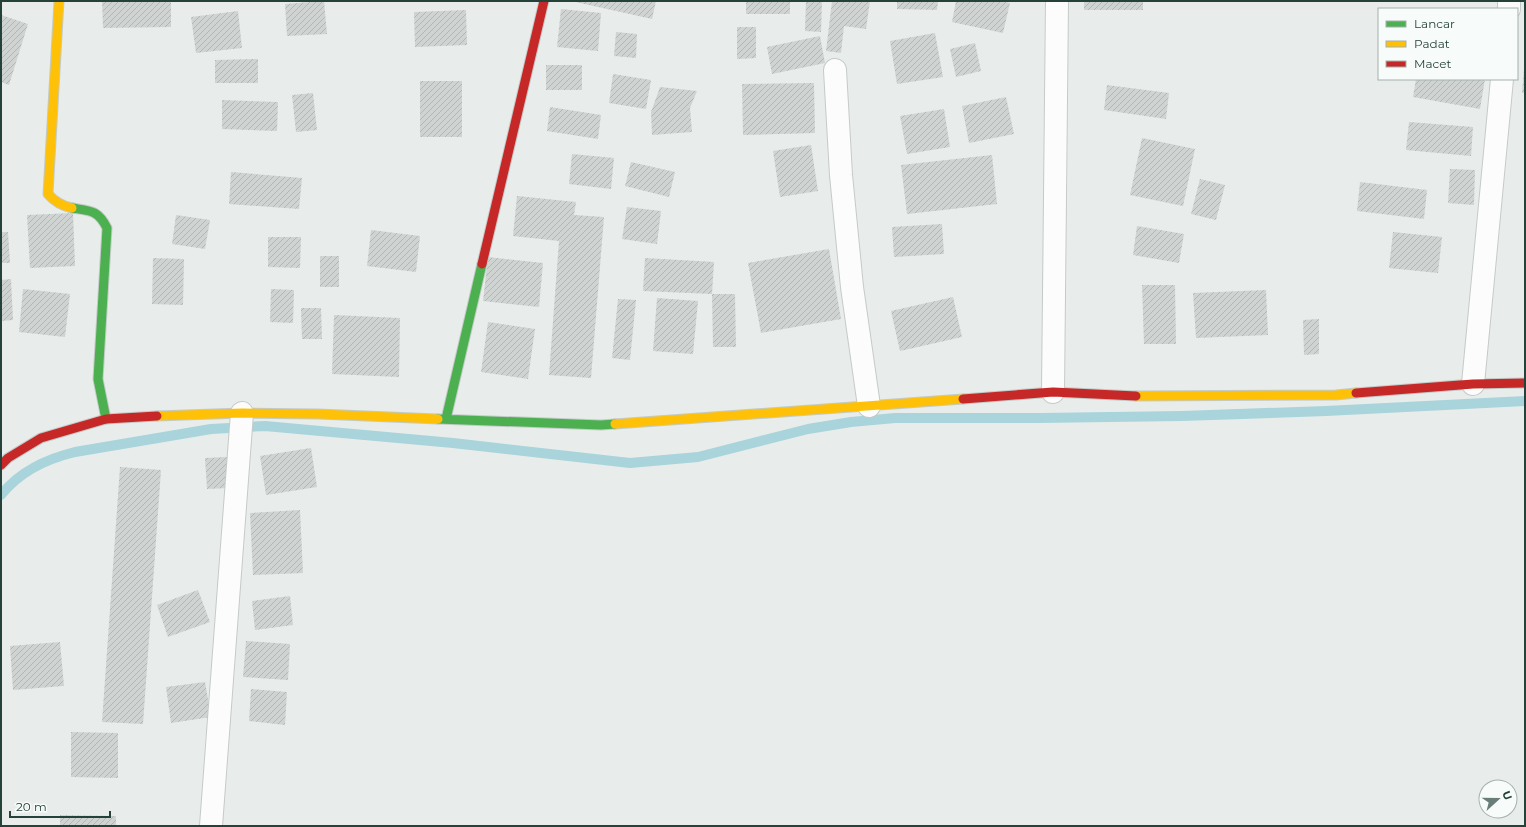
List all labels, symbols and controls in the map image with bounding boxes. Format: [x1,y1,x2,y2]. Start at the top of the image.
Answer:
legend [1378,8,1518,80]
text: Lancar [1414,16,1455,31]
text: Padat [1414,36,1450,51]
text: Macet [1414,56,1451,71]
north arrow [1478,779,1518,819]
text: U [1499,789,1515,802]
scale bar [10,793,110,819]
text: 20 m [16,799,47,814]

